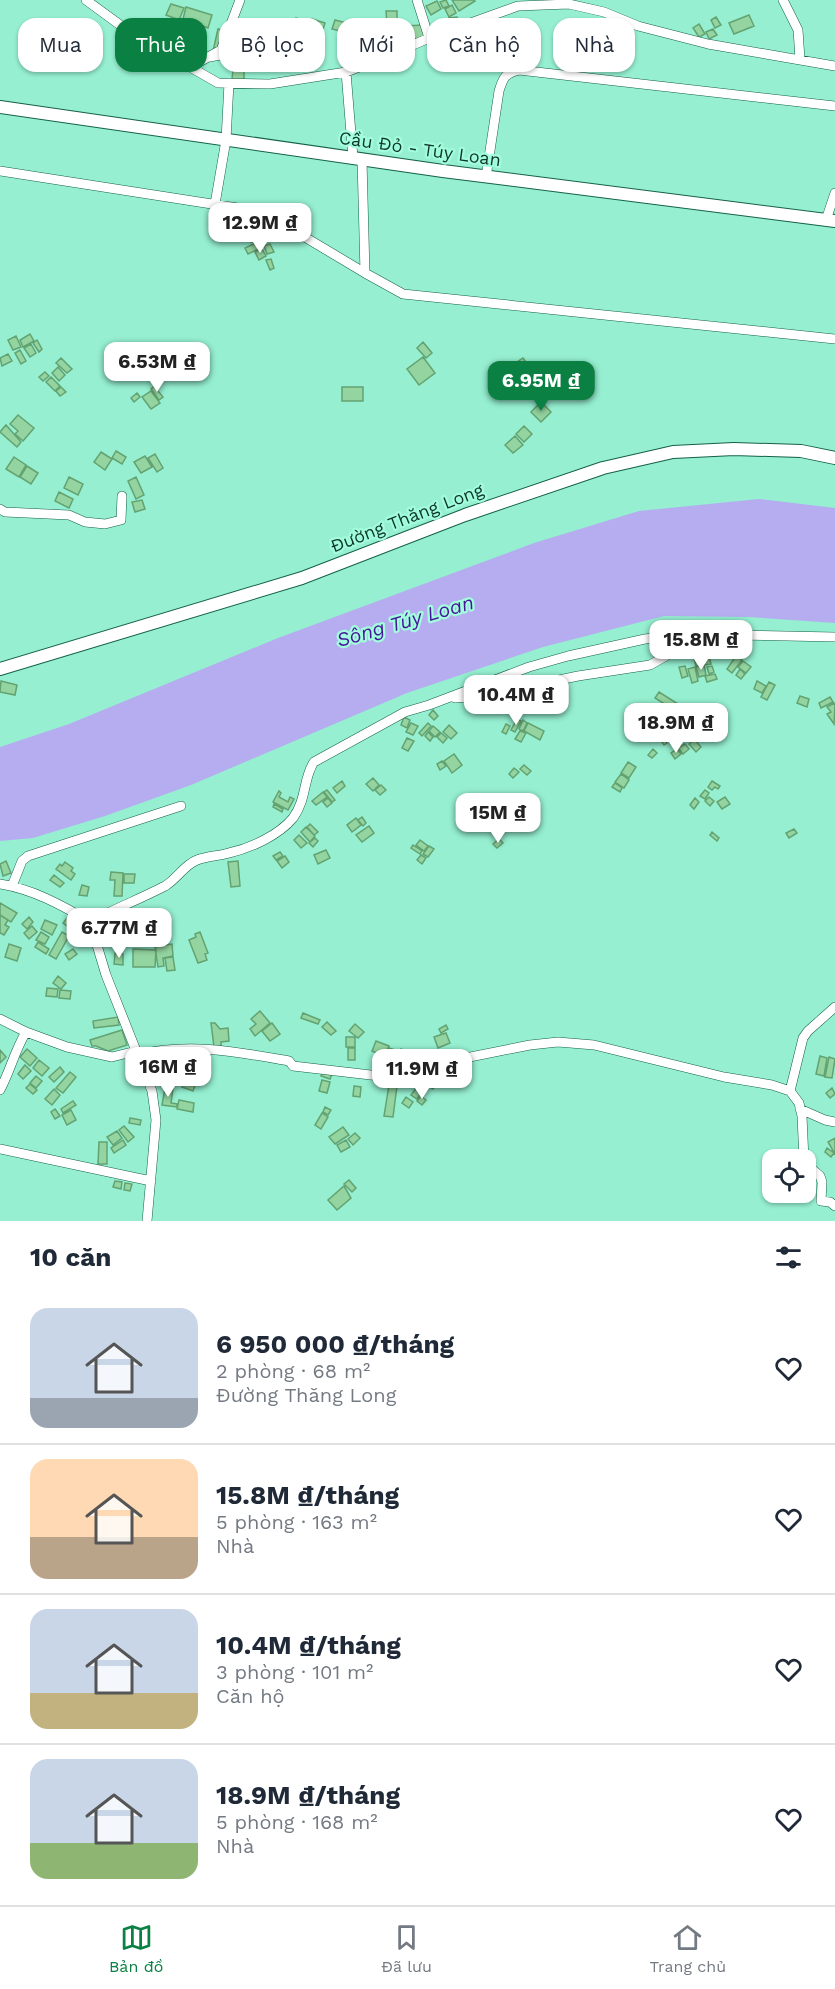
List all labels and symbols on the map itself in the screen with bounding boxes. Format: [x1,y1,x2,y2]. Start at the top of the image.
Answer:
street label: Cầu Đỏ - Túy Loan [338,127,502,170]
pin: 12.9M ₫ [205,203,315,254]
pin: 6.53M ₫ [102,342,212,393]
pin: 6.95M ₫ [486,361,596,412]
street label: Đường Thăng Long [327,479,487,556]
water label: Sông Túy Loan [334,590,476,652]
pin: 15.8M ₫ [646,620,756,671]
pin: 10.4M ₫ [461,675,571,726]
pin: 18.9M ₫ [621,703,731,754]
pin: 15M ₫ [456,793,540,844]
pin: 6.77M ₫ [64,908,174,959]
pin: 16M ₫ [126,1047,210,1098]
pin: 11.9M ₫ [367,1049,477,1100]

